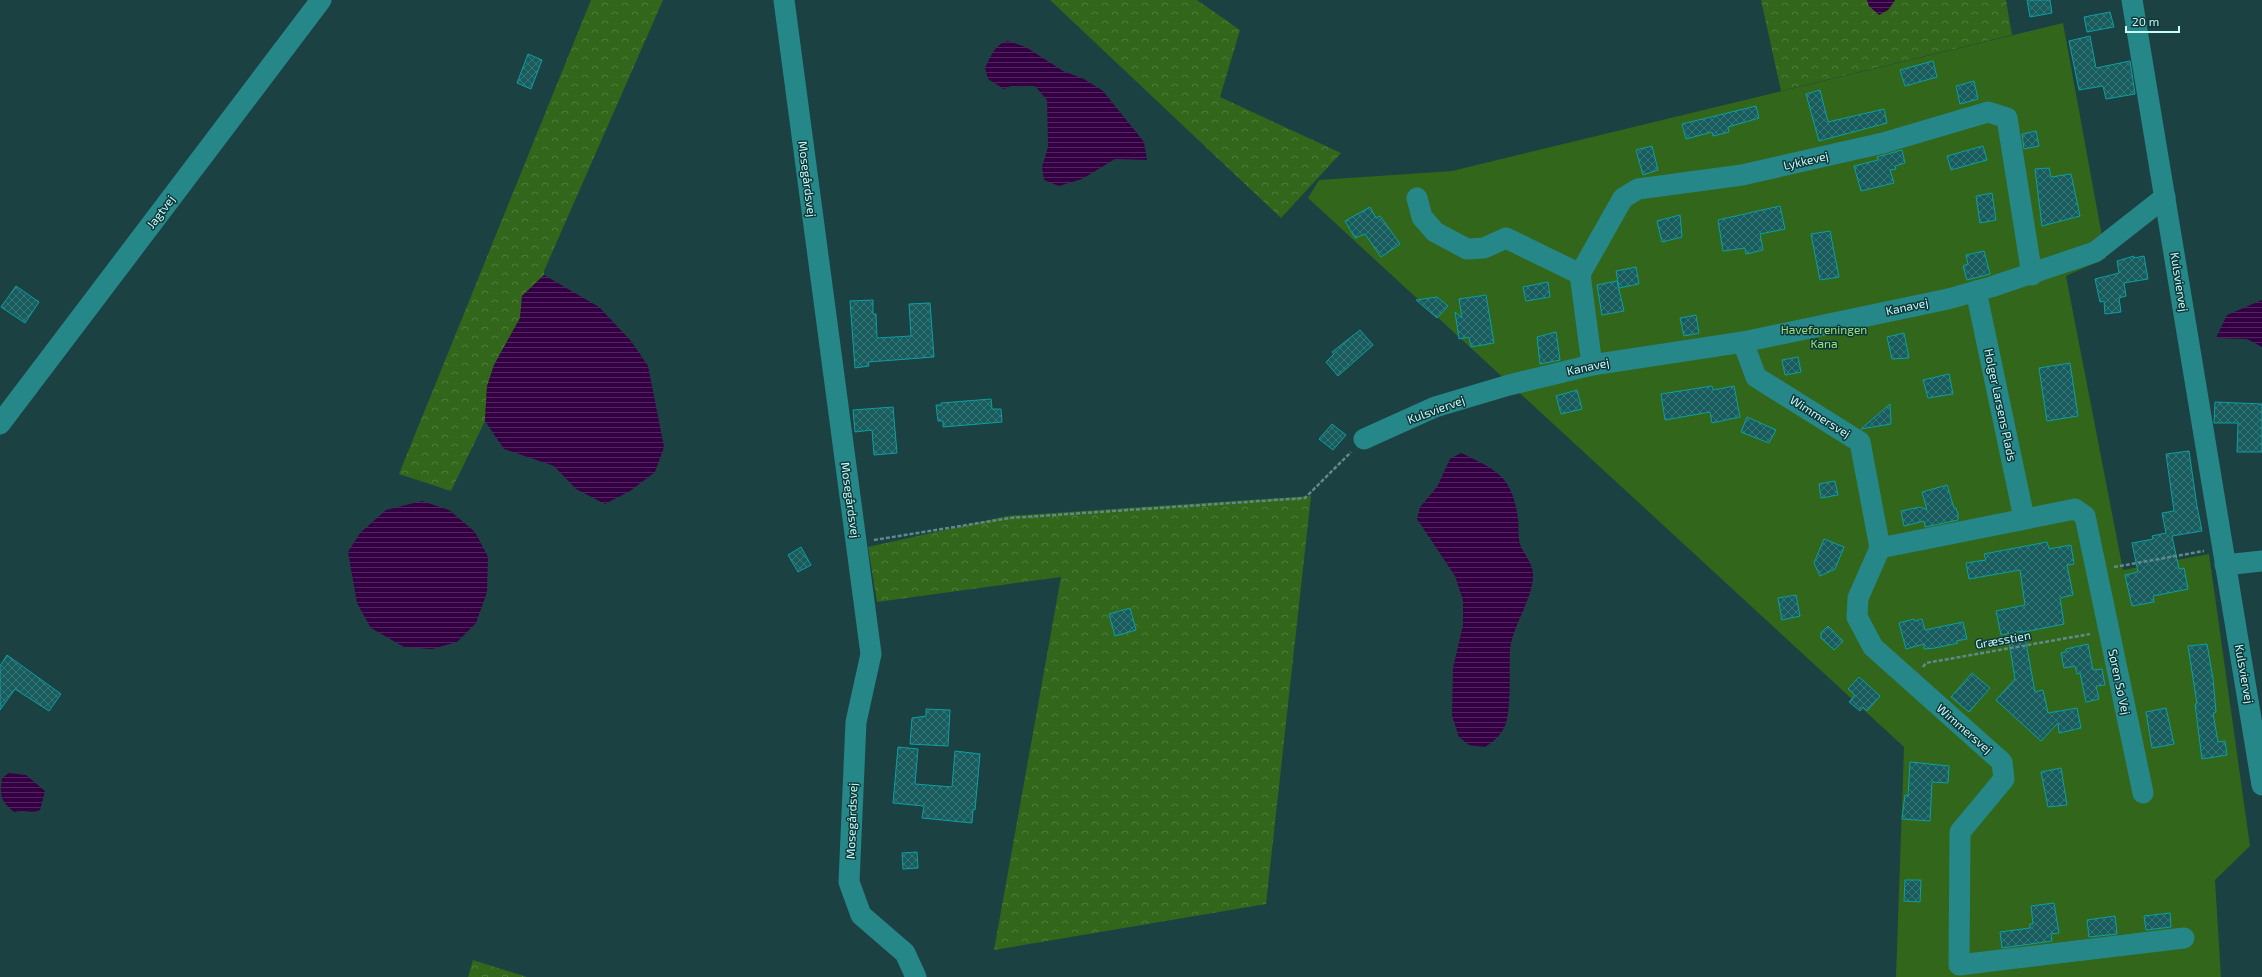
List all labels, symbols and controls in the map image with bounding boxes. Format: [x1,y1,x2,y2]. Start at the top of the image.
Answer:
scale bar [2126,8,2179,34]
text: 20 m [2132,14,2159,28]
street label: Mosegårdsvej [795,140,820,218]
street label: Lykkevej [1782,148,1830,173]
street label: Jagtvej [143,192,178,231]
street label: Kulsviervej [2167,251,2192,313]
street label: Kanavej [1884,295,1929,318]
park label: Haveforeningen Kana [1781,322,1867,350]
street label: Holger Larsens Plads [1982,347,2020,462]
street label: Kanavej [1565,355,1610,378]
street label: Kulsviervej [1405,392,1467,427]
street label: Wimmersvej [1787,392,1853,441]
street label: Mosegårdsvej [838,461,863,539]
street label: Græsstien [1974,627,2032,651]
street label: Kulsviervej [2232,643,2257,705]
street label: Søren Sø Vej [2105,648,2134,716]
street label: Wimmersvej [1934,701,1995,757]
street label: Mosegårdsvej [843,783,860,859]

